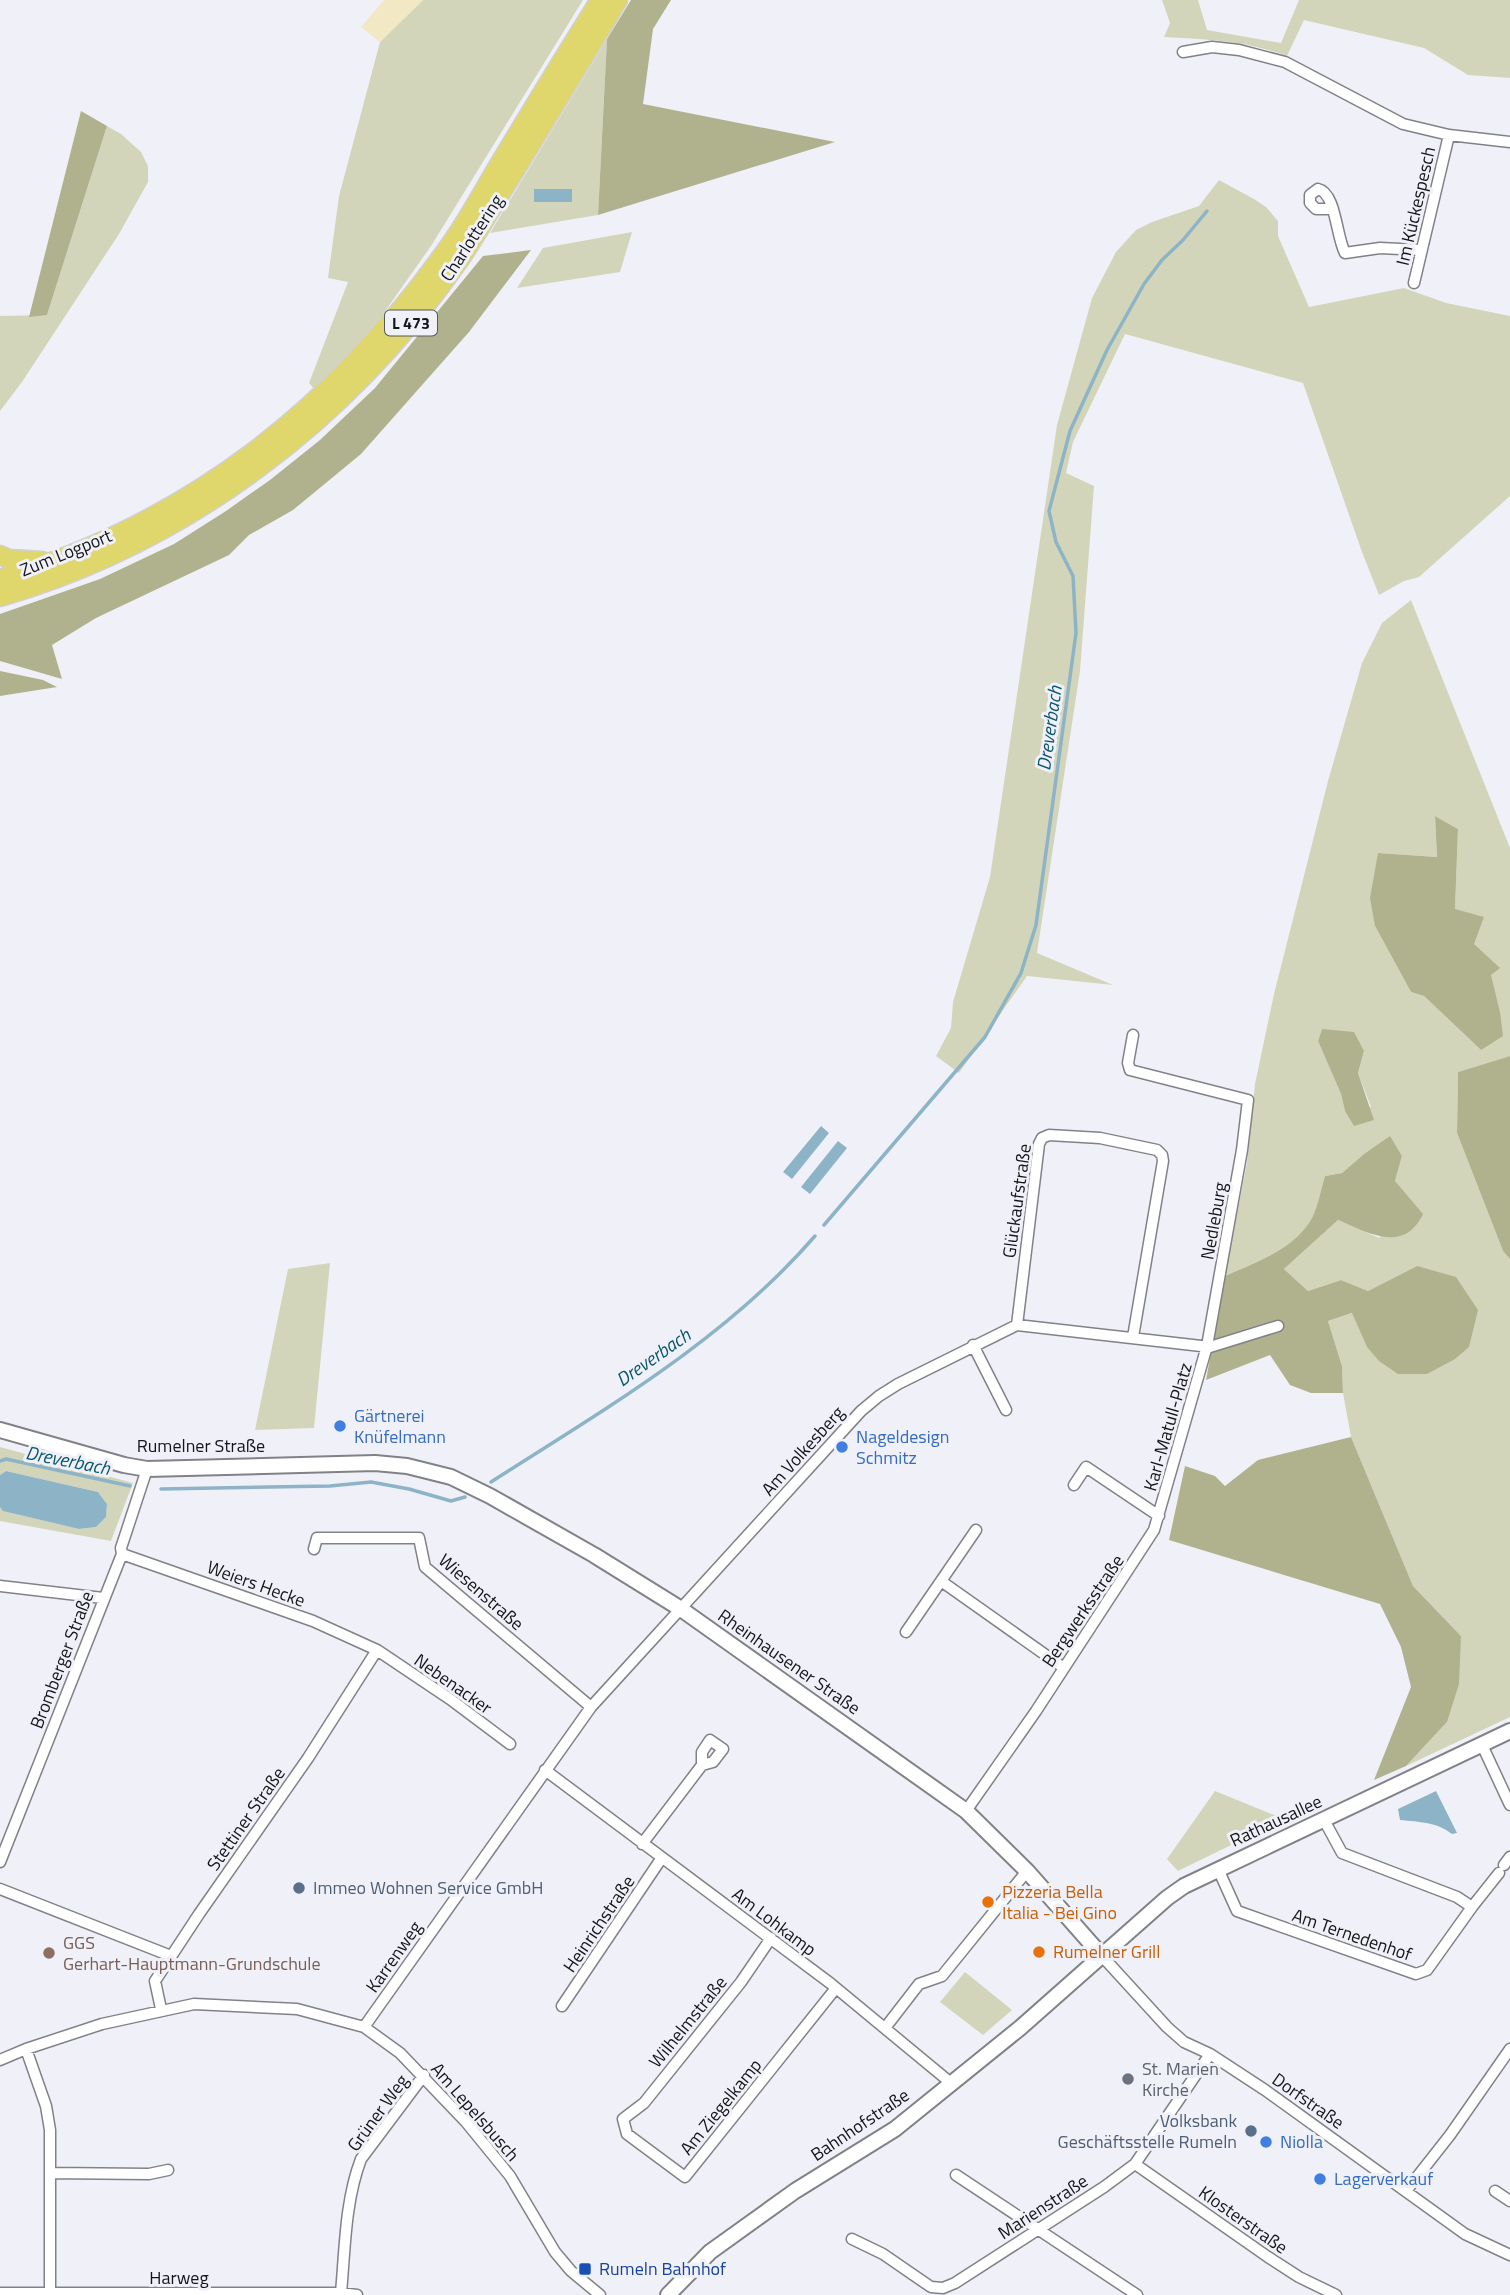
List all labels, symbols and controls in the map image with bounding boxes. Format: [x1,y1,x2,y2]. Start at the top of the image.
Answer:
street label: Im Kückespesch [1389,144,1442,268]
street label: Charlottering [433,189,510,287]
road number: L 473 [385,310,437,336]
street label: Zum Logport [16,522,116,583]
water label: Dreverbach [1028,683,1069,772]
street label: Glückaufstraße [995,1142,1038,1260]
street label: Nedleburg [1193,1180,1234,1262]
water label: Dreverbach [609,1320,696,1393]
street label: Karl-Matull-Platz [1136,1360,1199,1494]
street label: Am Volkesberg [755,1400,850,1502]
place label: Gärtnerei Knüfelmann [354,1402,446,1450]
marker: Gärtnerei Knüfelmann [332,1418,348,1434]
place label: Nageldesign Schmitz [856,1423,950,1471]
street label: Rumelner Straße [137,1432,265,1459]
water label: Dreverbach [23,1437,113,1482]
marker: Nageldesign Schmitz [834,1439,850,1455]
street label: Wiesenstraße [433,1547,530,1636]
street label: Bergwerksstraße [1035,1549,1130,1673]
street label: Weiers Hecke [203,1553,309,1614]
street label: Bromberger Straße [23,1587,100,1733]
street label: Rheinhausener Straße [712,1602,866,1721]
street label: Nebenacker [409,1647,498,1720]
street label: Stettiner Straße [200,1761,291,1876]
street label: Rathausallee [1225,1787,1326,1854]
street label: Heinrichstraße [556,1870,641,1978]
place label: Immeo Wohnen Service GmbH [313,1874,543,1901]
place label: Pizzeria Bella Italia - Bei Gino [1002,1878,1117,1926]
marker: Immeo Wohnen Service GmbH [291,1880,307,1896]
street label: Am Lohkamp [726,1881,822,1962]
marker: Pizzeria Bella Italia - Bei Gino [980,1894,996,1910]
street label: Am Ternedenhof [1289,1901,1416,1968]
street label: Karrenweg [359,1915,428,1998]
place label: GGS Gerhart-Hauptmann-Grundschule [63,1929,321,1977]
place label: Rumelner Grill [1053,1938,1160,1965]
marker: Rumelner Grill [1031,1944,1047,1960]
marker: GGS Gerhart-Hauptmann-Grundschule [41,1945,57,1961]
street label: Wilhelmstraße [642,1970,733,2073]
street label: Am Ziegelkamp [673,2053,768,2161]
place label: St. Marien Kirche [1142,2055,1219,2103]
street label: Am Lepelsbusch [425,2056,526,2167]
street label: Dorfstraße [1267,2066,1350,2135]
street label: Grüner Weg [340,2068,415,2157]
marker: St. Marien Kirche [1120,2071,1136,2087]
street label: Bahnhofstraße [805,2082,914,2168]
place label: Volksbank Geschäftsstelle Rumeln [1058,2107,1237,2155]
marker: Volksbank Geschäftsstelle Rumeln [1243,2123,1259,2139]
place label: Niolla [1280,2128,1323,2155]
marker: Niolla [1258,2134,1274,2150]
place label: Lagerverkauf [1334,2165,1433,2192]
street label: Marienstraße [992,2167,1093,2246]
marker: Lagerverkauf [1312,2171,1328,2187]
street label: Klosterstraße [1193,2179,1293,2260]
place label: Rumeln Bahnhof [599,2255,726,2282]
marker: Rumeln Bahnhof [577,2261,593,2277]
street label: Harweg [149,2264,209,2291]

